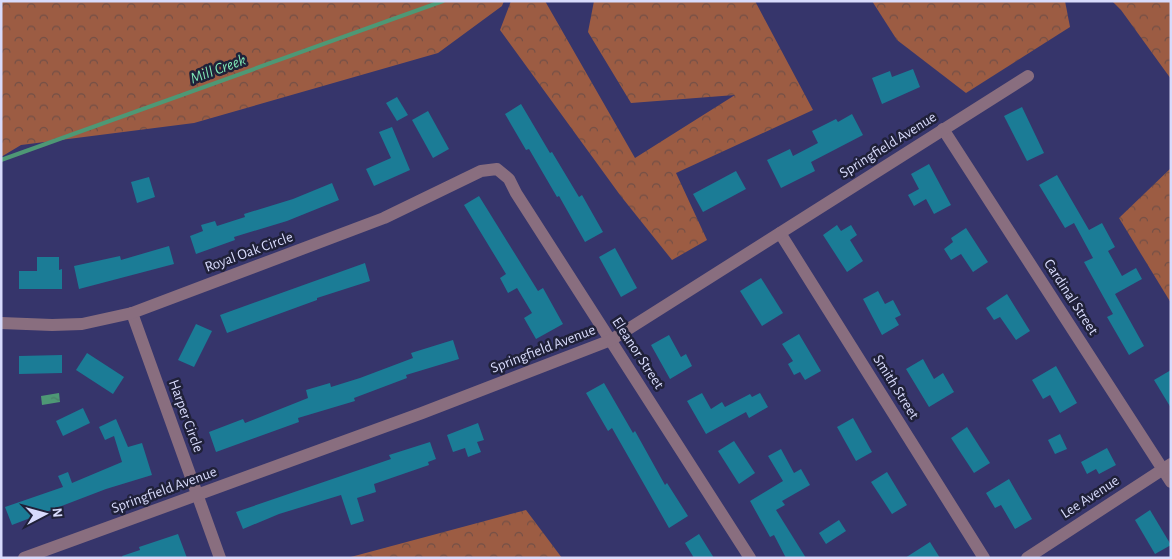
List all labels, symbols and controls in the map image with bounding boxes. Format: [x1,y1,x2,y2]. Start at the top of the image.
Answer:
water label: Mill Creek [188,52,248,86]
street label: Springfield Avenue [837,109,939,181]
street label: Royal Oak Circle [203,229,295,275]
street label: Cardinal Street [1041,256,1101,338]
street label: Eleanor Street [609,314,667,392]
street label: Springfield Avenue [488,322,598,376]
street label: Smith Street [870,352,922,422]
street label: Harper Circle [166,378,206,454]
street label: Springfield Avenue [109,464,219,516]
street label: Lee Avenue [1058,473,1122,521]
north arrow [20,489,70,539]
text: N [49,507,64,518]

